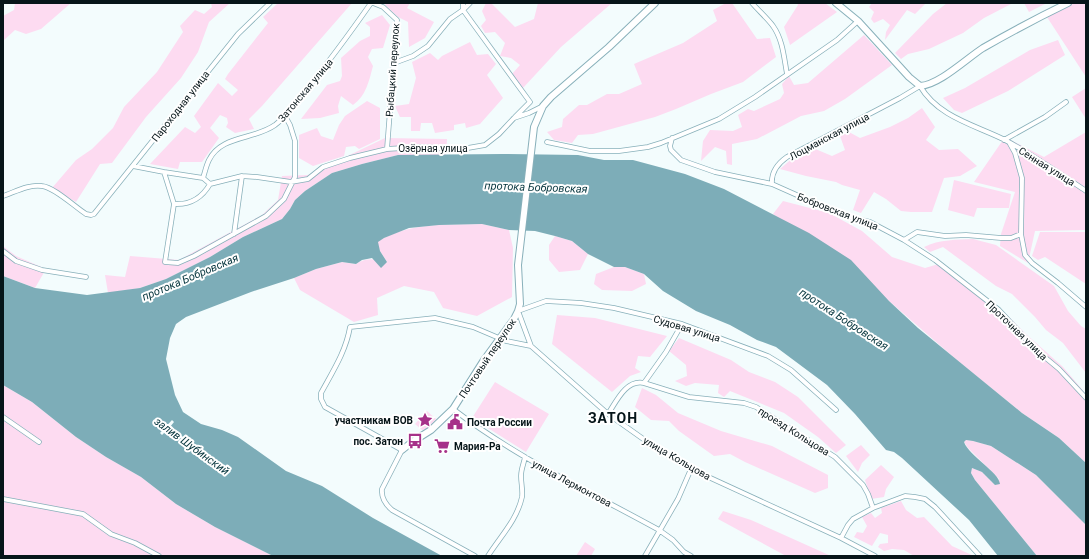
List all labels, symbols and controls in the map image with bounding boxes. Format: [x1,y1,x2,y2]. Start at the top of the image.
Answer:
street label: Рыбацкий переулок [384,22,401,117]
street label: Затонская улица [276,57,335,124]
street label: Пароходная улица [149,69,211,144]
street label: Лоцманская улица [787,111,871,162]
street label: Озёрная улица [398,143,468,154]
street label: Сенная улица [1017,145,1077,188]
water label: протока Бобровская [484,179,588,196]
street label: Бобровская улица [796,191,880,232]
water label: протока Бобровская [140,251,240,304]
water label: протока Бобровская [797,286,891,353]
street label: Проточная улица [984,298,1050,362]
street label: Судовая улица [652,313,722,344]
street label: Почтовый переулок [457,316,518,400]
street label: проезд Кольцова [756,405,831,458]
district label: ЗАТОН [588,410,638,426]
place icon: участникам ВОВ [416,411,434,429]
public building icon: Почта России [446,413,464,431]
water label: залив Шубинский [152,415,232,478]
place label: участникам ВОВ [335,415,413,426]
place label: Почта России [467,417,532,428]
bus stop icon: пос. Затон [406,432,424,450]
street label: улица Кольцова [641,435,712,482]
place label: пос. Затон [353,436,403,447]
supermarket icon: Мария-Ра [433,437,451,455]
place label: Мария-Ра [454,441,501,452]
street label: улица Лермонтова [530,458,613,509]

